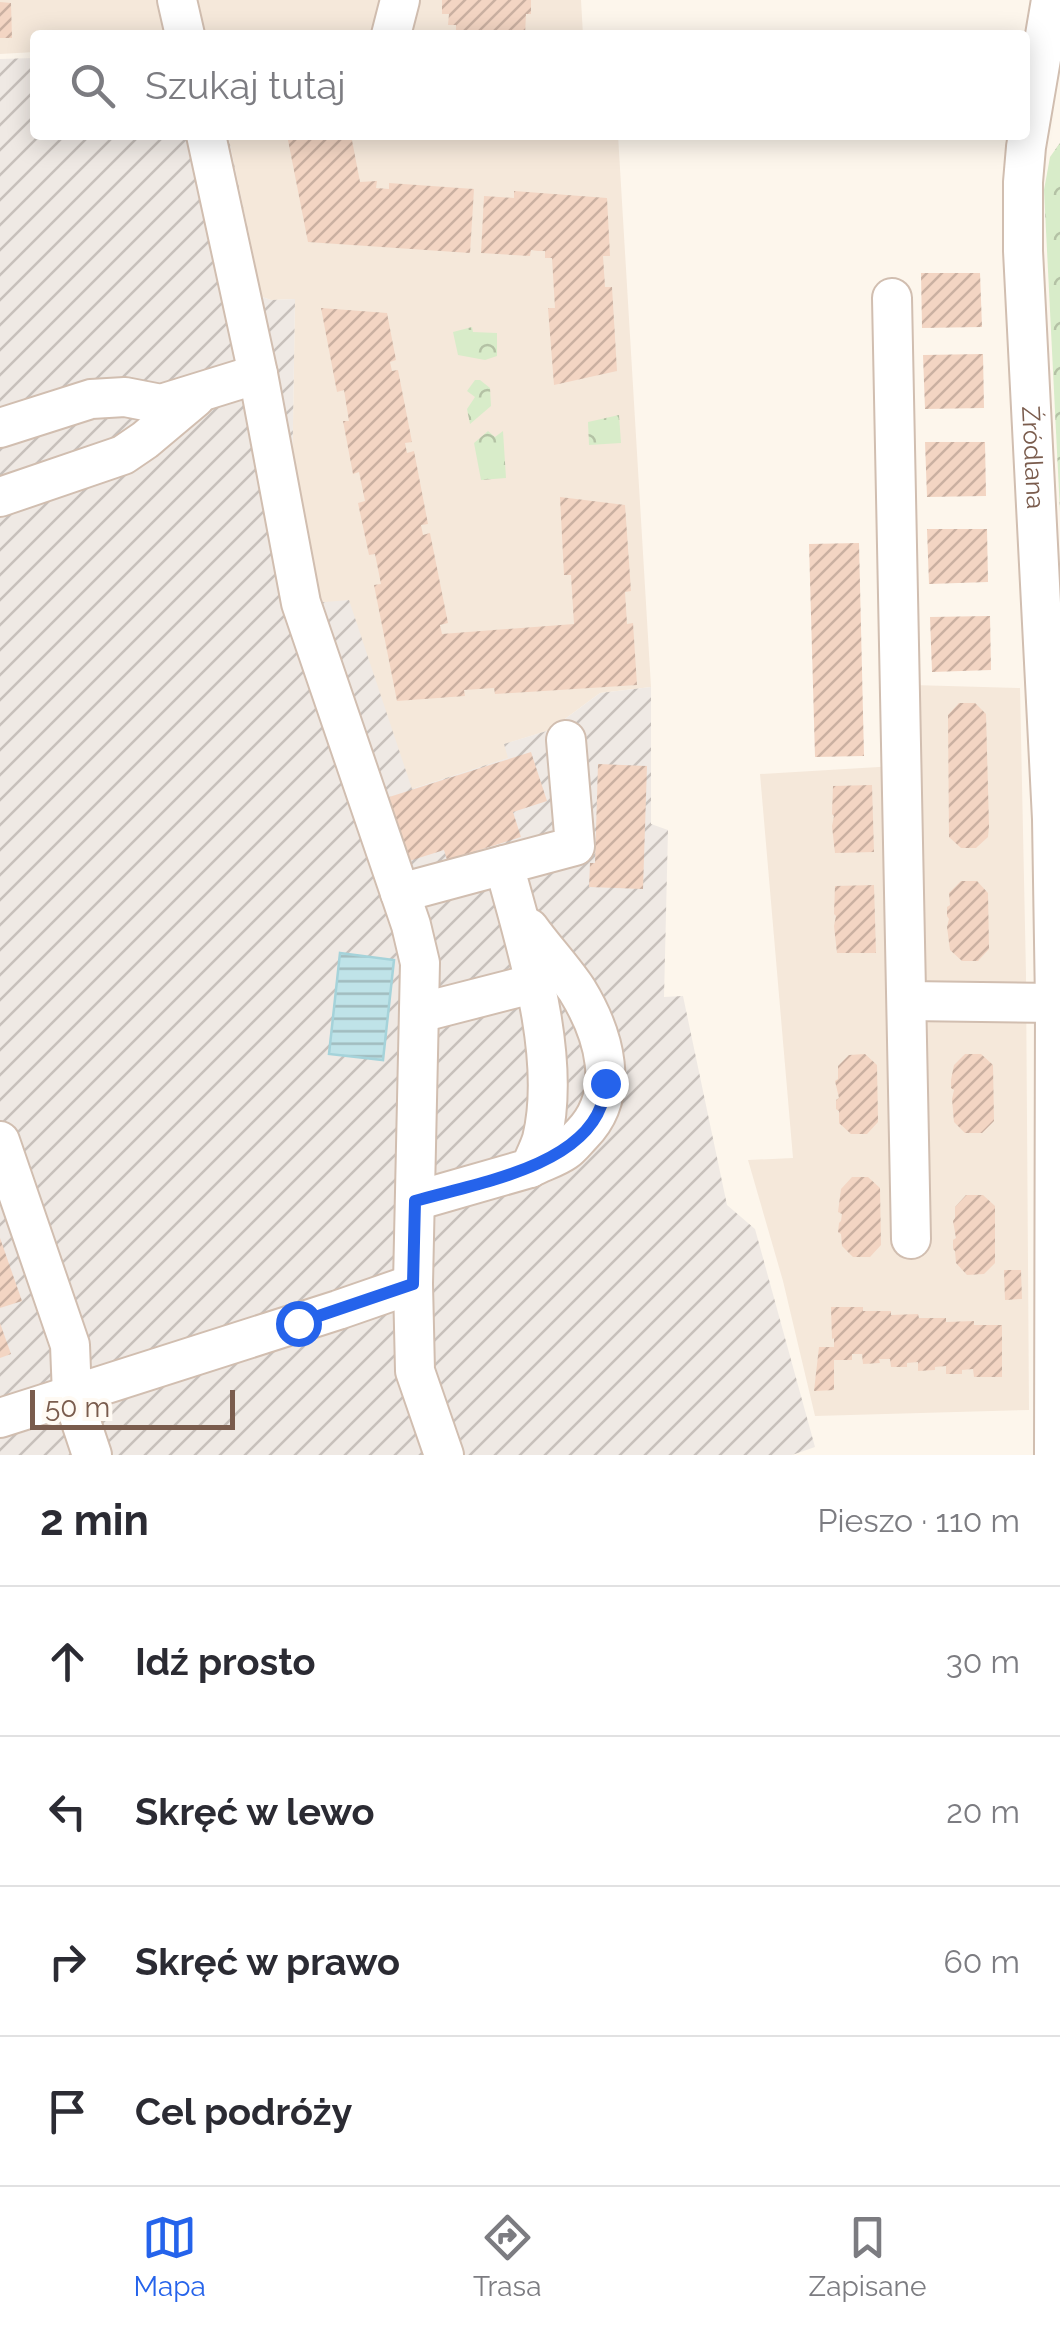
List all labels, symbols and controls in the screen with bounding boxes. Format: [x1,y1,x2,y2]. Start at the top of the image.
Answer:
search box [30,30,1030,140]
icon: search [65,58,120,113]
text: Szukaj tutaj [145,63,346,108]
street label: Źródlana [1016,405,1051,510]
route end [583,1061,629,1107]
route start [276,1301,322,1347]
scale bar [30,1385,235,1430]
text: 50 m [45,1391,110,1424]
text: 2 min [40,1496,149,1545]
text: Pieszo · 110 m [818,1502,1020,1539]
icon: ahead [40,1634,95,1689]
text: Idź prosto [135,1639,316,1684]
text: 30 m [946,1643,1020,1680]
icon: left [40,1784,95,1839]
text: Skręć w lewo [135,1789,375,1834]
text: 20 m [946,1793,1020,1830]
icon: right [40,1934,95,1989]
text: Skręć w prawo [135,1939,400,1984]
text: 60 m [944,1943,1020,1980]
icon: arrive [40,2084,95,2139]
text: Cel podróży [135,2089,352,2134]
tab: Mapa [134,2210,206,2303]
tab: Trasa [473,2210,541,2303]
tab: Zapisane [809,2210,926,2303]

